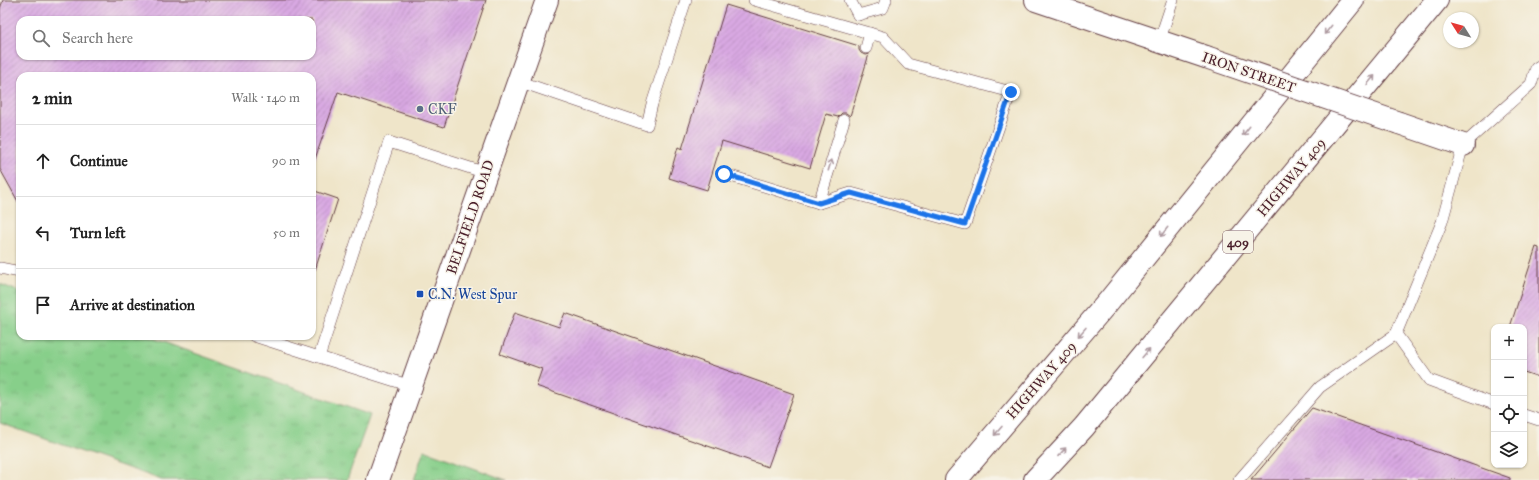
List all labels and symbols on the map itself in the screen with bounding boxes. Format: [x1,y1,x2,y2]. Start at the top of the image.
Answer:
north arrow [1443,12,1479,48]
one-way arrow [1324,25,1333,36]
street label: IRON STREET [1200,48,1298,97]
one-way arrow [1367,74,1376,85]
route end [1002,83,1020,101]
place label: CKF [428,101,457,118]
marker: CKF [415,104,425,114]
one-way arrow [1242,126,1251,137]
street label: HIGHWAY 409 [1254,135,1329,220]
street label: BELFIELD ROAD [443,158,498,276]
one-way arrow [827,159,834,172]
route start [715,165,733,183]
one-way arrow [1160,227,1169,238]
road number: 409 [1223,231,1253,253]
place label: C.N. West Spur [428,286,518,303]
marker: C.N. West Spur [415,289,425,299]
one-way arrow [1078,327,1087,337]
street label: HIGHWAY 409 [1003,338,1080,423]
one-way arrow [1142,347,1150,358]
one-way arrow [993,425,1002,436]
one-way arrow [1057,446,1066,457]

